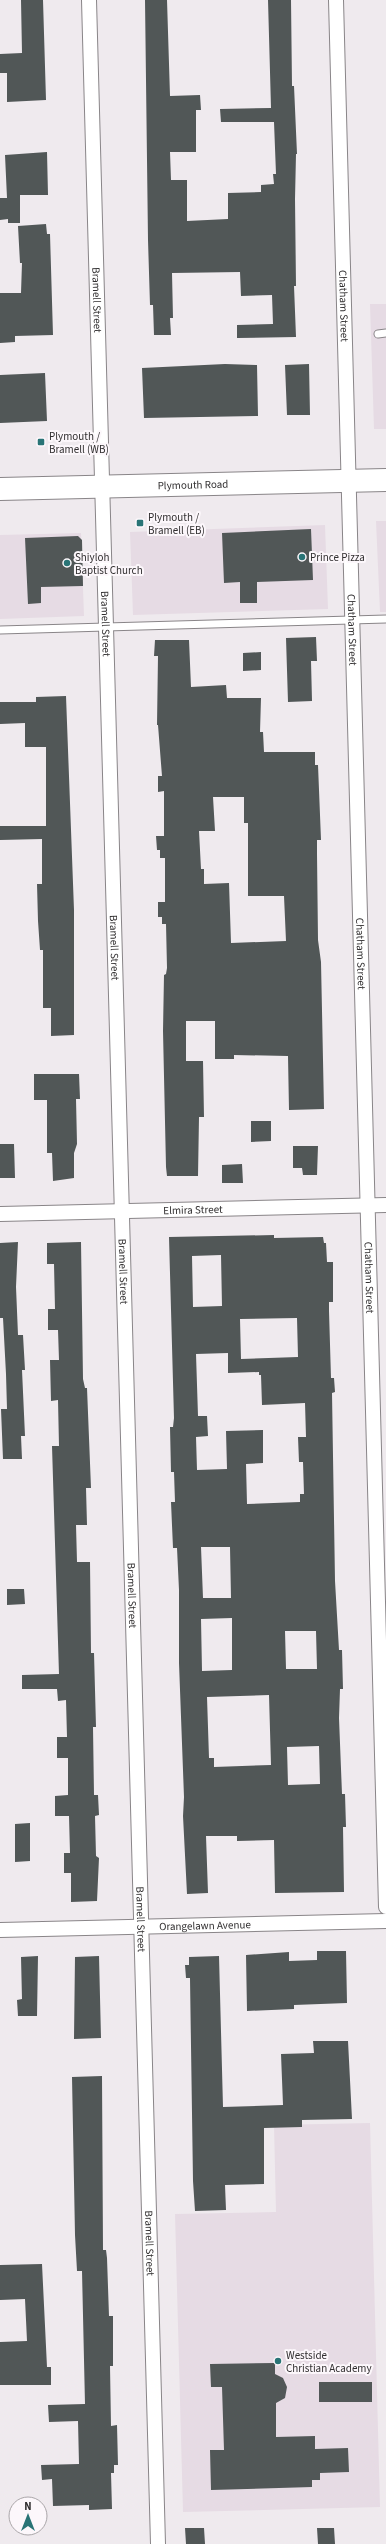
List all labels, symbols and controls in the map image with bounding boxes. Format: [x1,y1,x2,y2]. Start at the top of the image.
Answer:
street label: Bramell Street [89,267,106,333]
street label: Chatham Street [336,270,352,342]
place label: Plymouth / Bramell (WB) [49,429,109,457]
marker: Plymouth / Bramell (WB) [36,437,46,447]
street label: Plymouth Road [157,476,229,493]
place label: Plymouth / Bramell (EB) [148,510,205,538]
marker: Plymouth / Bramell (EB) [135,518,145,528]
place label: Shiyloh Baptist Church [75,550,143,578]
place label: Prince Pizza [310,550,365,565]
marker: Prince Pizza [297,552,307,562]
marker: Shiyloh Baptist Church [62,558,72,568]
street label: Bramell Street [98,591,114,657]
street label: Chatham Street [344,594,361,666]
street label: Bramell Street [106,915,123,981]
street label: Chatham Street [353,918,369,990]
street label: Elmira Street [163,1201,223,1218]
street label: Bramell Street [115,1239,132,1305]
street label: Chatham Street [361,1241,378,1314]
street label: Bramell Street [124,1562,141,1629]
street label: Bramell Street [133,1886,149,1953]
street label: Orangelawn Avenue [159,1917,252,1934]
street label: Bramell Street [141,2210,158,2276]
place label: Westside Christian Academy [286,2348,372,2376]
marker: Westside Christian Academy [273,2356,283,2366]
north arrow [8,2496,48,2536]
text: N [24,2499,32,2514]

